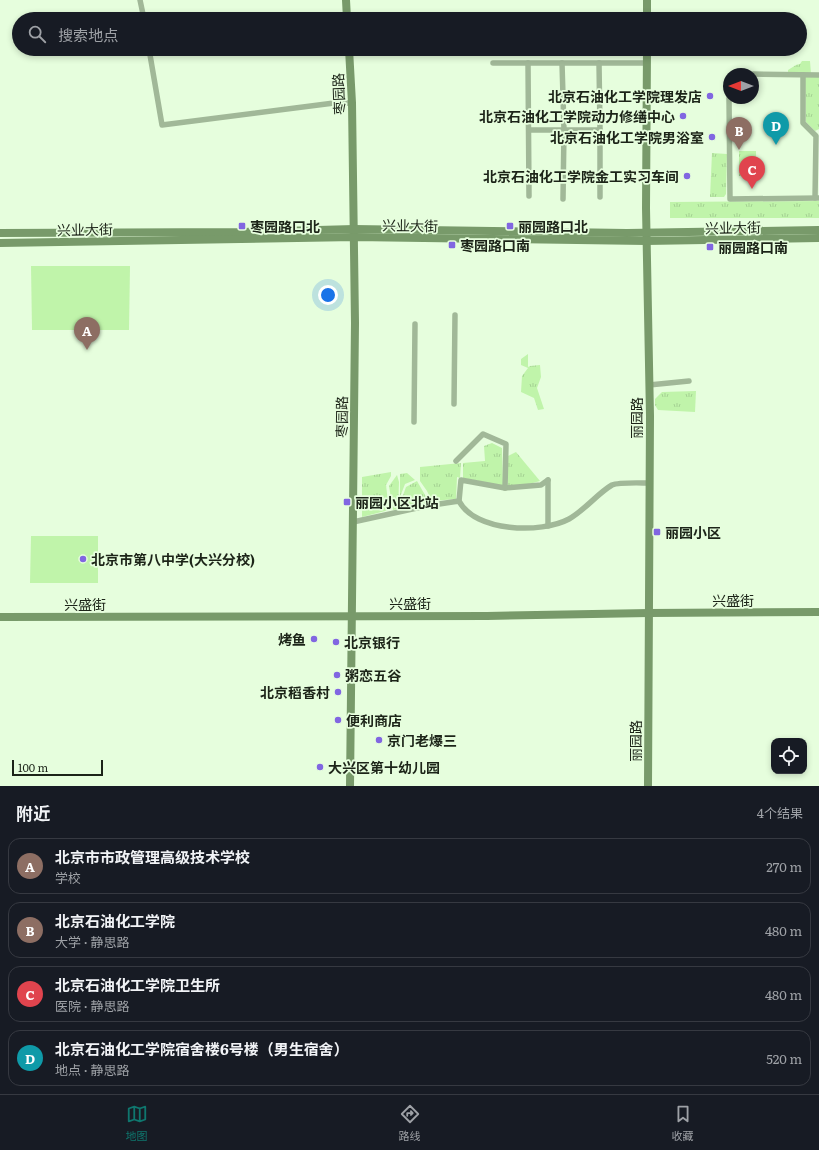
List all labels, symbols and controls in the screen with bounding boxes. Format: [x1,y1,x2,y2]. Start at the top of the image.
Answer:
search box [12,12,807,56]
icon: search [26,23,48,45]
text: 搜索地点 [58,23,118,46]
north arrow [723,68,759,104]
street label: 枣园路 [327,73,349,115]
place label: 北京石油化工学院理发店 [548,86,702,106]
marker: 北京石油化工学院理发店 [705,91,715,101]
place label: 北京石油化工学院动力修缮中心 [479,106,675,126]
marker: 北京石油化工学院动力修缮中心 [678,111,688,121]
pin: D [763,112,789,145]
pin: B [726,117,752,150]
place label: 北京石油化工学院男浴室 [550,127,704,147]
marker: 北京石油化工学院男浴室 [707,132,717,142]
pin: C [739,156,765,189]
place label: 北京石油化工学院金工实习车间 [483,166,679,186]
marker: 北京石油化工学院金工实习车间 [682,171,692,181]
street label: 兴业大街 [382,215,438,235]
place label: 枣园路口北 [250,216,320,236]
place label: 丽园路口北 [518,216,588,236]
street label: 兴业大街 [705,217,761,237]
street label: 兴业大街 [57,219,113,239]
marker: 枣园路口北 [237,221,247,231]
marker: 丽园路口北 [505,221,515,231]
place label: 枣园路口南 [460,235,530,255]
place label: 丽园路口南 [718,237,788,257]
marker: 枣园路口南 [447,240,457,250]
marker: 丽园路口南 [705,242,715,252]
your location [318,285,338,305]
pin: A [74,317,100,350]
street label: 枣园路 [331,396,351,438]
street label: 丽园路 [626,397,646,439]
place label: 丽园小区北站 [355,492,439,512]
marker: 丽园小区北站 [342,497,352,507]
place label: 丽园小区 [665,522,721,542]
marker: 丽园小区 [652,527,662,537]
place label: 北京市第八中学(大兴分校) [91,549,255,569]
marker: 北京市第八中学(大兴分校) [78,554,88,564]
street label: 兴盛街 [712,590,754,610]
street label: 兴盛街 [389,593,431,613]
street label: 兴盛街 [64,594,106,614]
place label: 烤鱼 [278,629,306,649]
place label: 北京银行 [344,632,400,652]
marker: 烤鱼 [309,634,319,644]
marker: 北京银行 [331,637,341,647]
place label: 粥恋五谷 [345,665,402,685]
marker: 粥恋五谷 [332,670,342,680]
place label: 北京稻香村 [260,682,330,702]
marker: 北京稻香村 [333,687,343,697]
place label: 便利商店 [346,710,402,730]
marker: 便利商店 [333,715,343,725]
street label: 丽园路 [625,720,645,762]
place label: 京门老爆三 [387,730,457,750]
marker: 京门老爆三 [374,735,384,745]
map controls [771,738,807,774]
button: locate [771,738,807,774]
place label: 大兴区第十幼儿园 [328,757,440,777]
scale bar [12,758,103,777]
text: 100 m [18,759,48,775]
marker: 大兴区第十幼儿园 [315,762,325,772]
text: 附近 [16,800,50,825]
text: 4个结果 [757,803,803,822]
text: 北京市市政管理高级技术学校 [55,845,250,868]
text: A [25,857,35,876]
text: 270 m [766,857,802,876]
text: 学校 [55,868,81,887]
text: 北京石油化工学院 [55,909,175,932]
text: B [26,921,34,940]
text: 480 m [765,921,802,940]
text: 大学 · 静思路 [55,932,130,951]
text: 北京石油化工学院卫生所 [55,973,220,996]
text: C [25,985,35,1004]
text: 480 m [765,985,802,1004]
text: 医院 · 静思路 [55,996,130,1015]
text: 北京石油化工学院宿舍楼6号楼（男生宿舍） [55,1037,349,1060]
text: D [25,1049,35,1068]
text: 520 m [766,1049,802,1068]
text: 地点 · 静思路 [55,1060,130,1079]
tab: 地图 [126,1103,148,1143]
tab: 路线 [399,1103,421,1143]
tab: 收藏 [672,1103,694,1143]

